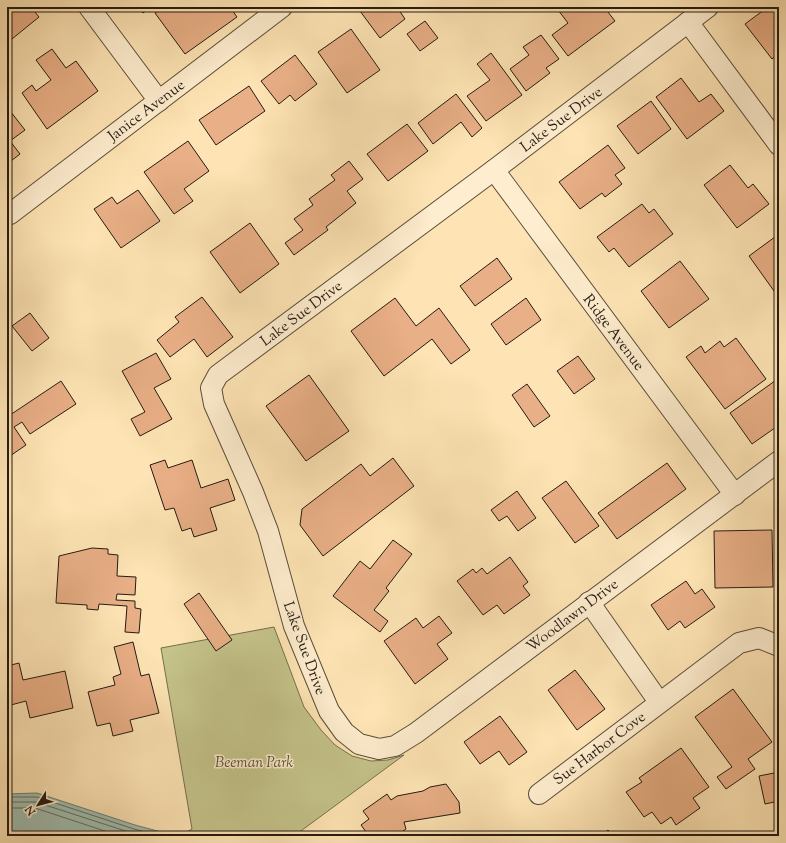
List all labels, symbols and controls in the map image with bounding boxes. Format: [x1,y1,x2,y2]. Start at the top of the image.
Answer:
street label: Janice Avenue [103,75,190,148]
street label: Lake Sue Drive [516,82,607,158]
street label: Lake Sue Drive [256,276,347,352]
street label: Ridge Avenue [577,290,649,375]
street label: Woodlawn Drive [523,575,623,658]
street label: Lake Sue Drive [277,599,330,698]
street label: Sue Harbor Cove [549,707,651,791]
park label: Beeman Park [215,753,293,774]
north arrow [18,785,58,825]
text: N [22,802,40,819]

